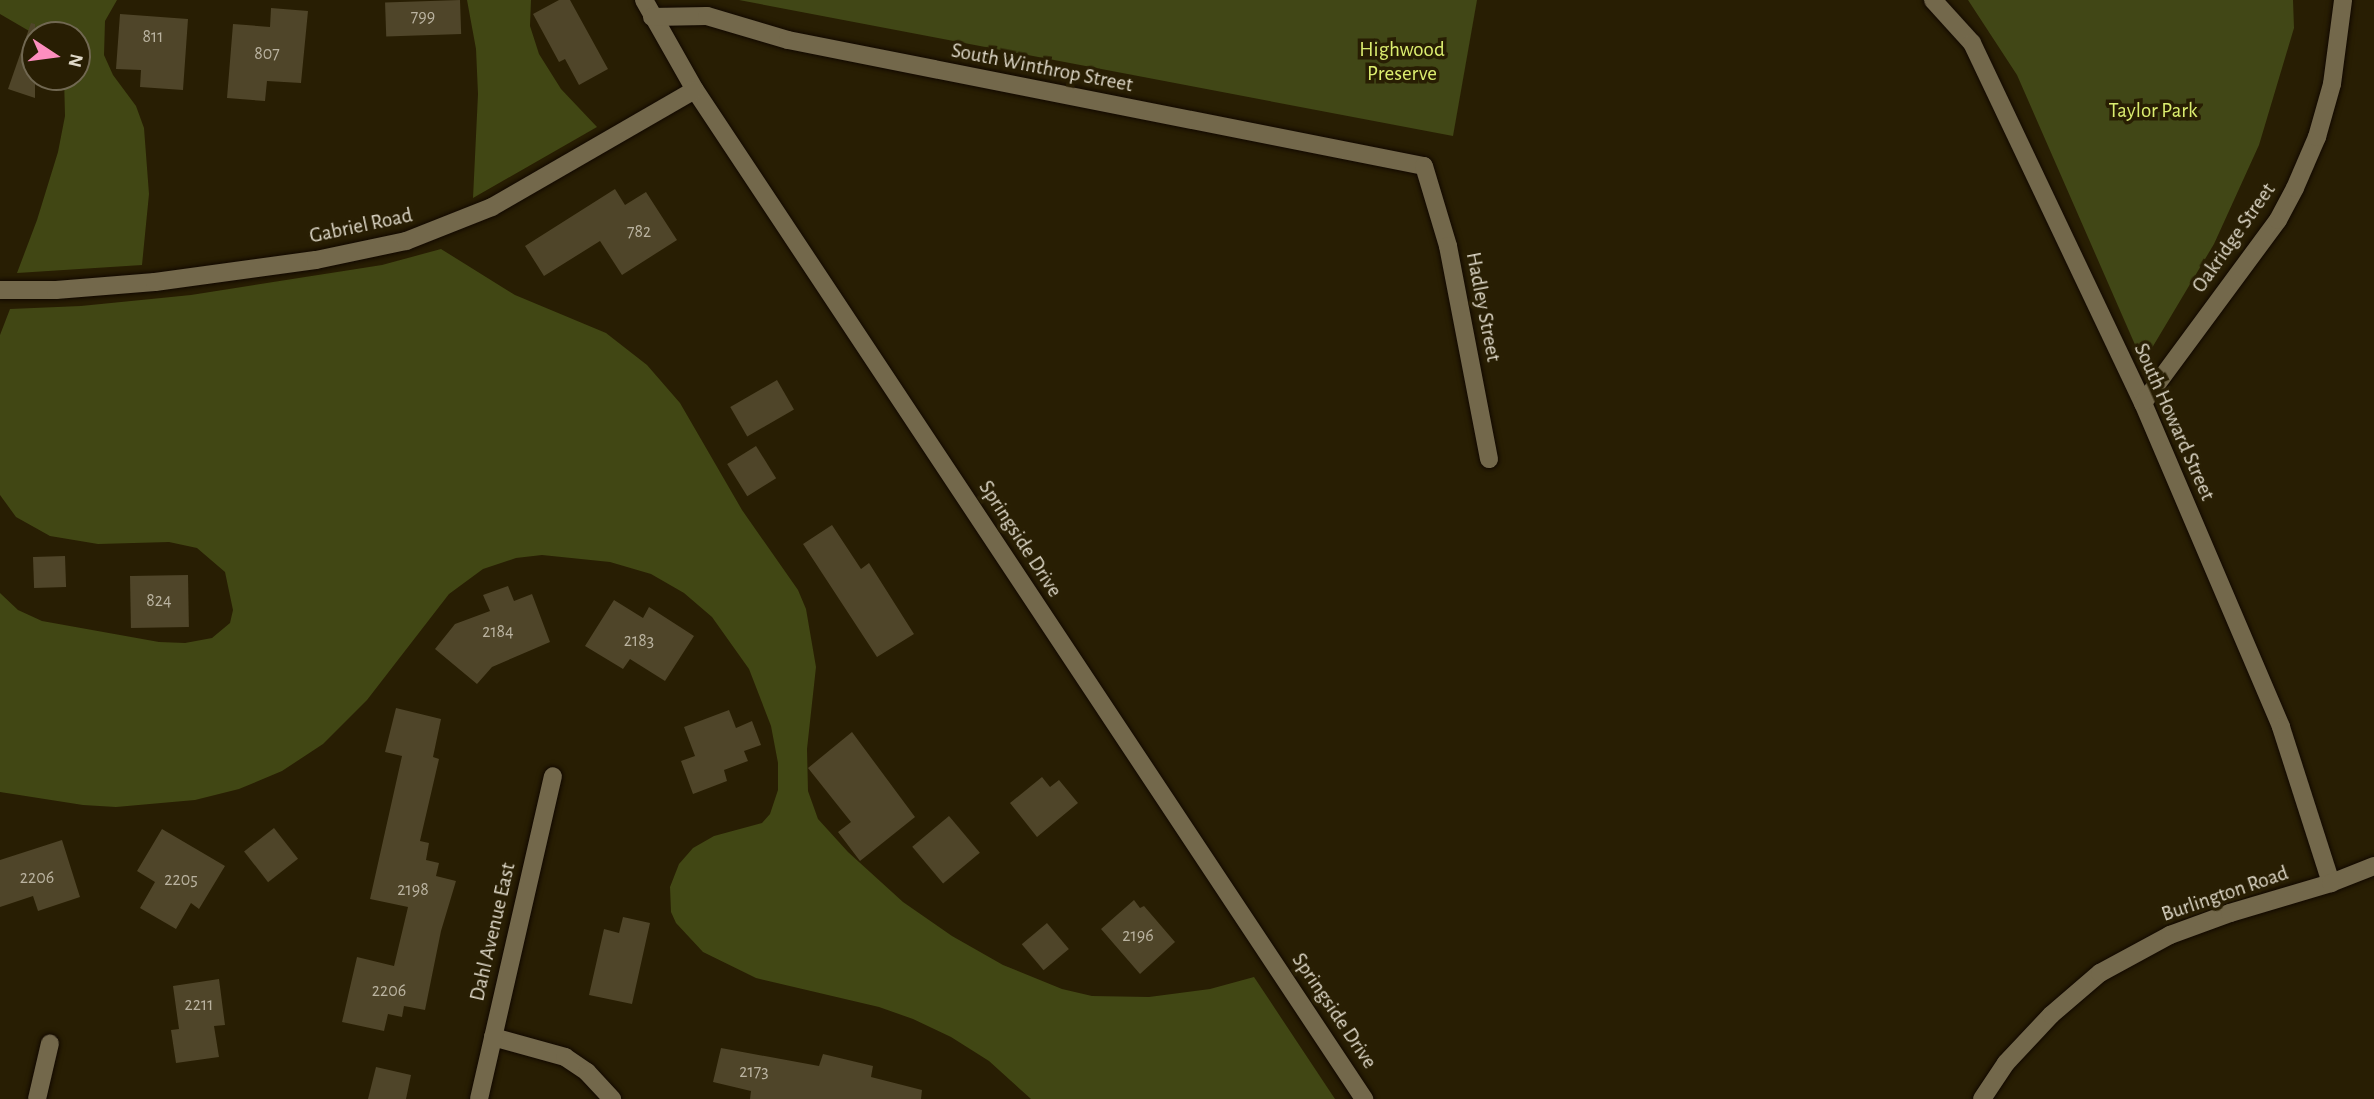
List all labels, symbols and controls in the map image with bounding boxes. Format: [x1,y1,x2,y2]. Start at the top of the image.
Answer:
house number: 799 [411,6,435,28]
north arrow [21,21,91,91]
house number: 811 [143,26,163,48]
park label: Highwood Preserve [1359,37,1445,87]
street label: South Winthrop Street [949,38,1135,98]
house number: 807 [254,43,280,65]
text: N [64,52,86,69]
park label: Taylor Park [2108,98,2198,124]
street label: Oakridge Street [2187,178,2281,298]
street label: Gabriel Road [307,203,415,249]
house number: 782 [627,221,651,243]
street label: Hadley Street [1460,250,1506,364]
street label: South Howard Street [2128,339,2220,505]
street label: Springside Drive [973,476,1067,602]
house number: 824 [146,590,172,612]
house number: 2184 [482,621,514,643]
house number: 2183 [624,630,654,652]
street label: Dahl Avenue East [465,860,521,1004]
street label: Burlington Road [2158,861,2292,927]
house number: 2206 [20,867,54,889]
house number: 2205 [164,869,198,891]
house number: 2198 [397,879,429,901]
house number: 2196 [1122,925,1154,947]
street label: Springside Drive [1286,948,1382,1074]
house number: 2206 [372,980,406,1002]
house number: 2211 [185,994,213,1016]
house number: 2173 [739,1061,769,1083]

